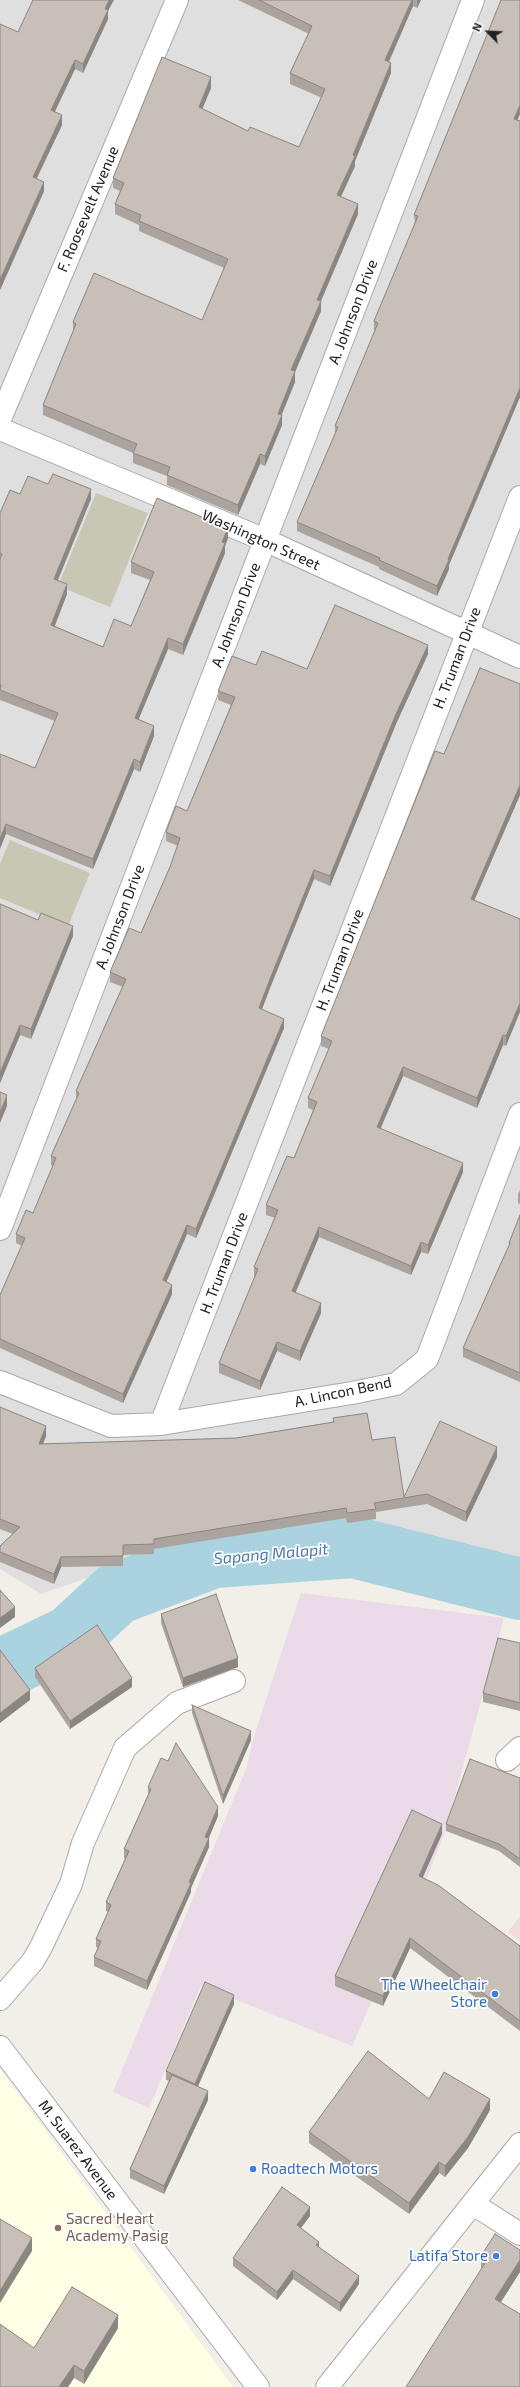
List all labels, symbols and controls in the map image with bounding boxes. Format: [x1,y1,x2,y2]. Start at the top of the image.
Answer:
north arrow [468,12,508,52]
text: N [469,21,484,33]
street label: F. Roosevelt Avenue [53,143,123,275]
street label: A. Johnson Drive [325,257,381,367]
street label: Washington Street [199,506,323,574]
street label: A. Johnson Drive [208,560,264,670]
street label: H. Truman Drive [429,604,485,712]
street label: A. Johnson Drive [92,862,148,972]
street label: H. Truman Drive [312,906,368,1014]
street label: H. Truman Drive [196,1209,252,1317]
street label: A. Lincon Bend [293,1373,393,1411]
water label: Sapang Malapit [213,1539,329,1569]
place label: The Wheelchair Store [381,1976,487,2011]
marker: The Wheelchair Store [490,1989,500,1999]
street label: M. Suarez Avenue [35,2097,121,2203]
place label: Roadtech Motors [261,2160,378,2178]
marker: Roadtech Motors [248,2164,258,2174]
place label: Sacred Heart Academy Pasig [66,2210,169,2245]
marker: Sacred Heart Academy Pasig [53,2223,63,2233]
place label: Latifa Store [409,2247,488,2265]
marker: Latifa Store [491,2251,501,2261]

